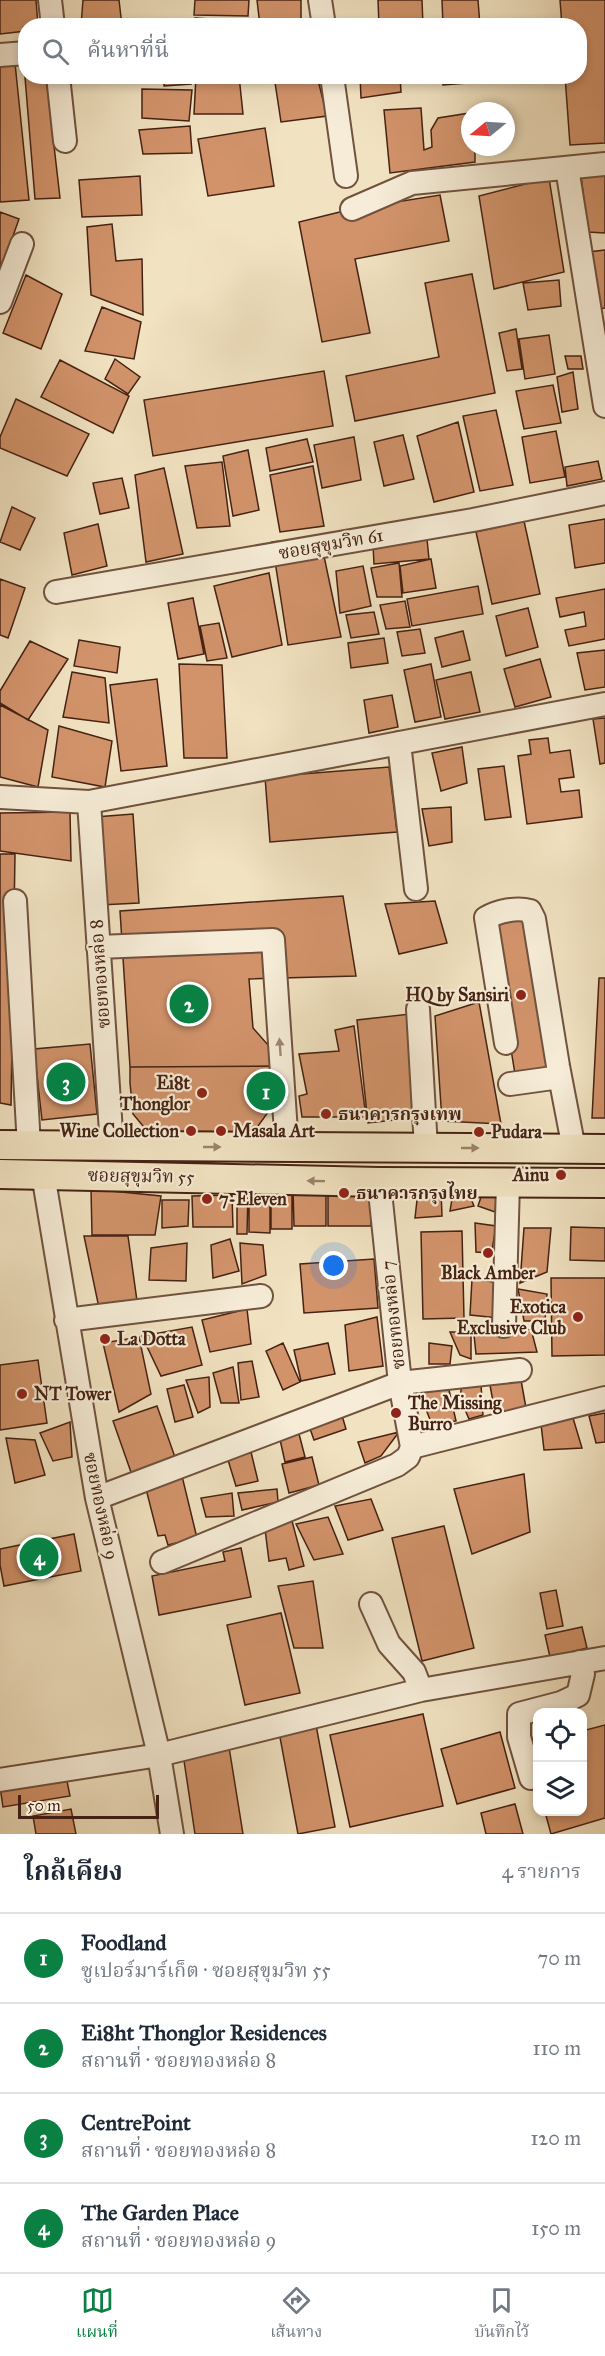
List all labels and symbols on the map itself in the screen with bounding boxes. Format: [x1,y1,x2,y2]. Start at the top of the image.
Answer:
north arrow [461,102,515,156]
street label: ซอยสุขุมวิท 61 [277,524,385,565]
street label: ซอยทองหล่อ 8 [85,919,115,1029]
pin: 2 [170,982,208,1026]
place label: HQ by Sansiri [405,984,510,1007]
marker: HQ by Sansiri [514,988,528,1002]
one-way arrow [275,1037,285,1056]
pin: 3 [46,1060,86,1104]
pin: 1 [246,1068,286,1114]
place label: Ei8t Thonglor [119,1072,191,1116]
marker: Ei8t Thonglor [195,1086,209,1100]
place label: ธนาคารกรุงเทพ [338,1103,462,1126]
marker: ธนาคารกรุงเทพ [319,1107,333,1121]
place label: Wine Collection [60,1120,179,1142]
place label: Masala Art [233,1120,316,1142]
place label: Pudara [491,1121,542,1143]
marker: Wine Collection [184,1124,198,1138]
marker: Masala Art [214,1124,228,1138]
marker: Pudara [472,1125,486,1139]
one-way arrow [203,1142,222,1152]
one-way arrow [461,1143,480,1153]
street label: ซอยสุขุมวิท 55 [87,1164,195,1189]
place label: Ainu [512,1164,549,1186]
marker: Ainu [554,1168,568,1182]
one-way arrow [306,1176,325,1185]
place label: ธนาคารกรุงไทย [356,1181,478,1205]
marker: ธนาคารกรุงไทย [337,1186,351,1200]
place label: 7-Eleven [219,1188,287,1210]
marker: 7-Eleven [200,1192,214,1206]
marker: Black Amber [481,1246,495,1260]
your location [319,1251,348,1280]
street label: ซอยทองหล่อ 7 [376,1259,410,1371]
place label: Black Amber [441,1262,536,1284]
place label: Exotica Exclusive Club [457,1296,566,1339]
marker: Exotica Exclusive Club [571,1310,585,1324]
place label: La Dotta [117,1328,186,1350]
marker: La Dotta [98,1332,112,1346]
place label: NT Tower [34,1383,113,1405]
marker: NT Tower [15,1387,29,1401]
place label: The Missing Burro [407,1392,502,1435]
marker: The Missing Burro [389,1406,403,1420]
street label: ซอยทองหล่อ 9 [79,1450,123,1562]
pin: 4 [20,1534,58,1580]
scale bar [18,1792,159,1820]

